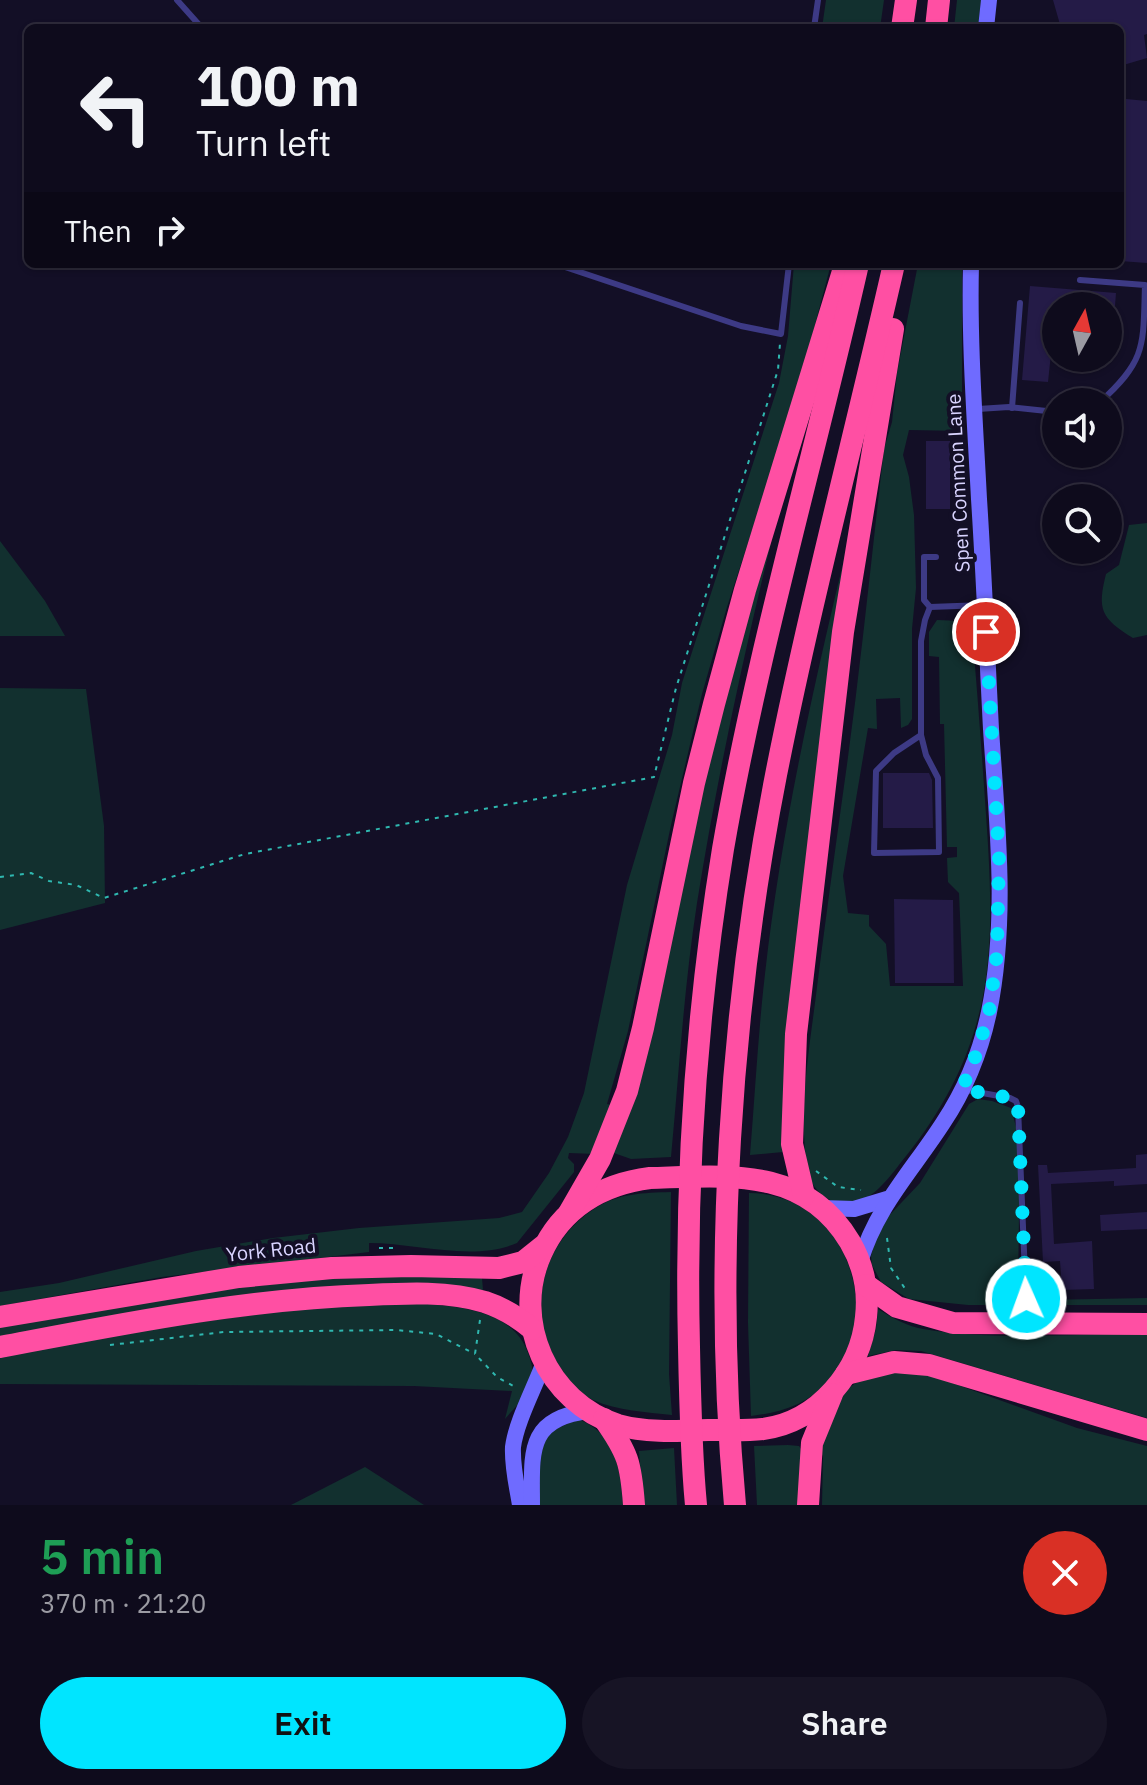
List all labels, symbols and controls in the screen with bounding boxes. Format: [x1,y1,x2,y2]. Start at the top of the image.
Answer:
text: 100 m [196,49,360,121]
icon: left [64,56,168,160]
text: Turn left [196,119,331,166]
icon: right [148,208,192,252]
text: Then [64,211,132,250]
north arrow [1042,292,1122,372]
map controls [1042,292,1122,564]
button: sound [1042,388,1122,468]
street label: Spen Common Lane [939,393,976,573]
button: search [1042,484,1122,564]
pin [952,598,1020,666]
icon: arrive [964,610,1008,654]
street label: York Road [224,1231,317,1268]
position arrow [984,1257,1068,1341]
text: 5 min [40,1525,164,1587]
button: close [1023,1531,1107,1615]
text: 370 m · 21:20 [40,1586,206,1620]
button: Exit [40,1677,566,1769]
button: Share [582,1677,1107,1769]

